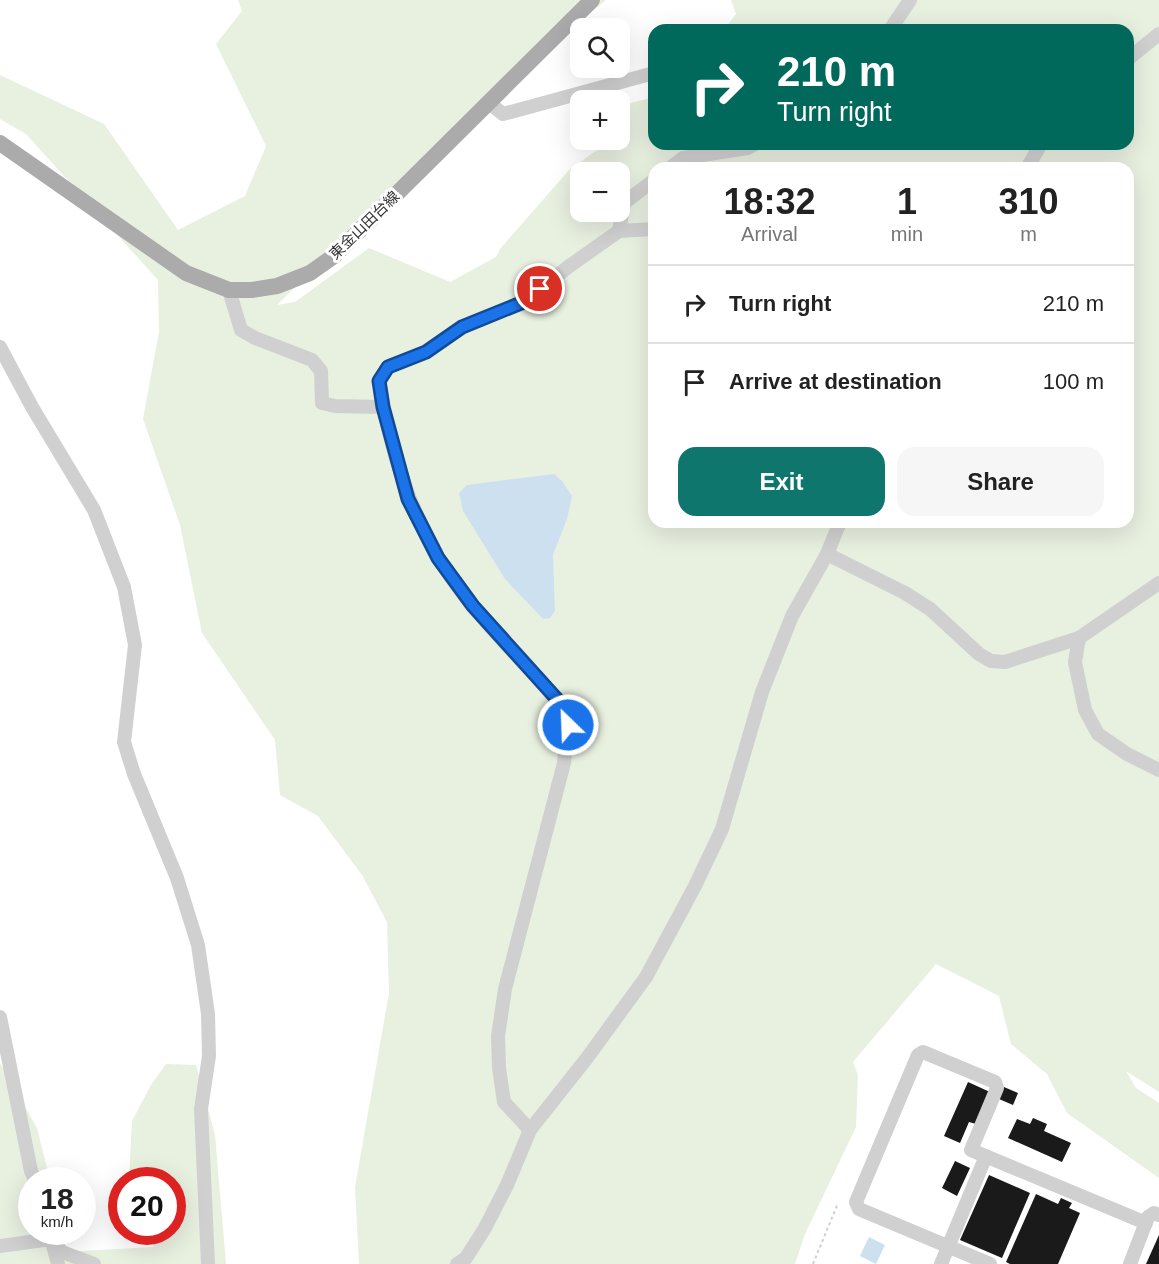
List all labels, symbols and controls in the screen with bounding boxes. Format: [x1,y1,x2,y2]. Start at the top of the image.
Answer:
map controls [570,18,630,222]
button: search [570,18,630,78]
icon: right [678,48,756,126]
text: 210 m [777,48,896,95]
button: + [570,90,630,150]
text: Turn right [777,97,892,127]
button: − [570,162,630,222]
text: 18:32 [723,181,815,222]
text: 1 [897,181,917,222]
text: 310 [998,181,1059,222]
street label: 東金山田台線 [326,188,402,262]
text: Arrival [741,223,798,245]
text: min [891,223,923,245]
text: m [1020,223,1037,245]
pin [514,263,565,314]
icon: arrive [523,272,556,305]
icon: right [678,288,711,321]
text: Turn right [729,291,831,316]
text: 210 m [1043,291,1104,316]
icon: arrive [678,366,711,399]
text: Arrive at destination [729,369,942,394]
text: 100 m [1043,369,1104,394]
button: Exit [678,447,885,516]
button: Share [897,447,1104,516]
position arrow [536,693,600,757]
speed limit sign: 20 [108,1167,186,1245]
text: 18 [40,1182,74,1215]
text: km/h [41,1213,73,1230]

